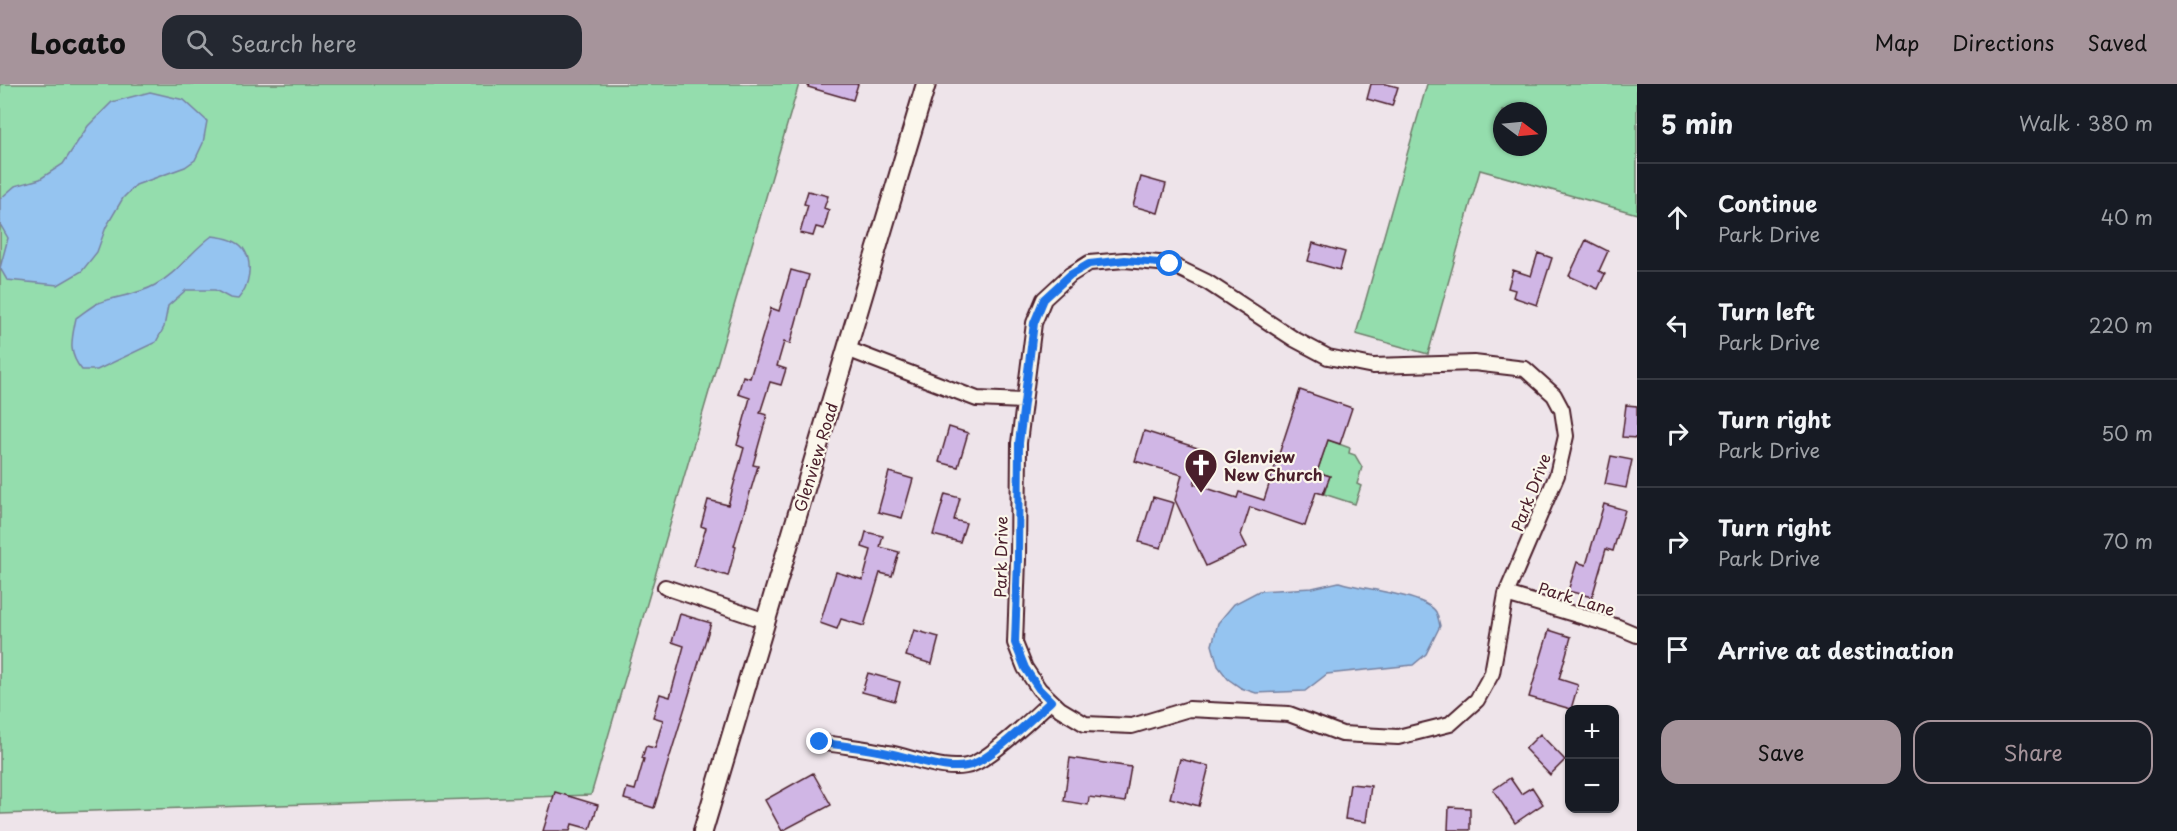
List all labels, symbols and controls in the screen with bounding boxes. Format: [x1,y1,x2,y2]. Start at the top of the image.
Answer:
search box [162,15,582,69]
text: Locato [30,21,126,64]
icon: search [183,26,216,59]
text: Search here [231,26,357,59]
text: Map [1874,26,1919,58]
text: Directions [1952,26,2054,58]
text: Saved [2087,26,2147,58]
north arrow [1493,102,1547,156]
text: 5 min [1661,104,1733,143]
text: Walk · 380 m [2019,108,2153,138]
text: Continue [1718,186,1817,219]
icon: ahead [1661,201,1694,234]
text: 40 m [2101,202,2153,232]
text: Park Drive [1718,219,1820,249]
route start [1156,250,1182,276]
text: Turn left [1718,294,1815,327]
icon: left [1661,309,1694,342]
text: 220 m [2089,310,2153,340]
text: Park Drive [1718,327,1820,357]
street label: Glenview Road [787,399,843,515]
text: Turn right [1718,402,1831,435]
icon: right [1661,417,1694,450]
text: 50 m [2101,418,2153,448]
text: Park Drive [1718,435,1820,465]
place label: Glenview New Church [1224,444,1323,486]
church icon: Glenview New Church [1183,447,1219,494]
street label: Park Drive [1504,450,1556,534]
text: Turn right [1718,510,1831,543]
street label: Park Drive [987,516,1013,598]
icon: right [1661,525,1694,558]
text: 70 m [2103,526,2153,556]
text: Park Drive [1718,543,1820,573]
street label: Park Lane [1536,575,1618,621]
icon: arrive [1661,633,1694,666]
text: Arrive at destination [1718,633,1954,666]
map controls [1565,705,1619,813]
button: + [1565,705,1619,759]
button: Save [1661,720,1901,784]
button: Share [1913,720,2153,784]
route end [806,728,832,754]
button: − [1565,759,1619,813]

